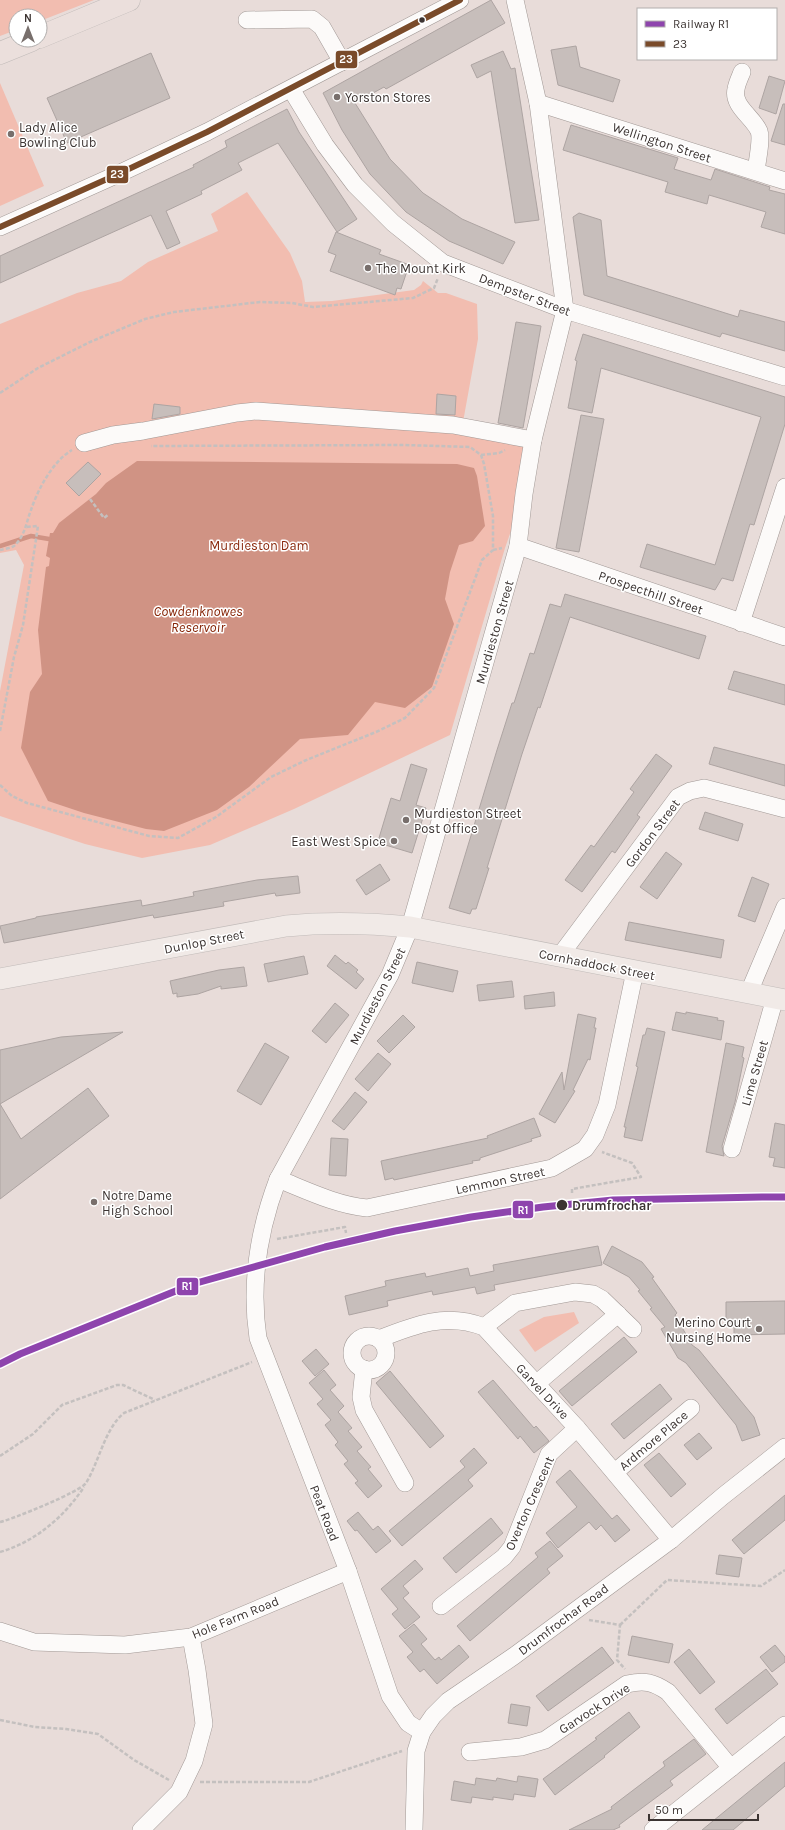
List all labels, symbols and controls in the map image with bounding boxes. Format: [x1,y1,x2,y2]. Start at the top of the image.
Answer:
north arrow [8,8,48,48]
legend [637,8,777,60]
text: N [24,12,32,25]
unlabelled marker [417,15,427,25]
text: Railway R1 [673,17,729,31]
text: 23 [673,37,687,51]
line badge: 23 [335,50,358,69]
text: 23 [339,53,353,66]
place label: Yorston Stores [345,90,431,105]
marker: Yorston Stores [332,92,342,102]
street label: Wellington Street [611,119,713,166]
place label: Lady Alice Bowling Club [19,120,97,150]
marker: Lady Alice Bowling Club [6,129,16,139]
line badge: 23 [106,165,129,184]
text: 23 [110,168,124,181]
place label: The Mount Kirk [376,261,466,276]
marker: The Mount Kirk [363,263,373,273]
street label: Dempster Street [477,270,573,319]
park label: Murdieston Dam [209,538,309,553]
street label: Prospecthill Street [597,568,705,617]
street label: Murdieston Street [472,578,517,686]
water label: Cowdenknowes Reservoir [153,603,243,636]
street label: Gordon Street [622,796,683,870]
place label: Murdieston Street Post Office [414,806,521,836]
marker: Murdieston Street Post Office [401,815,411,825]
place label: East West Spice [291,834,386,849]
marker: East West Spice [389,836,399,846]
street label: Dunlop Street [163,926,246,957]
street label: Murdieston Street [346,945,409,1047]
street label: Cornhaddock Street [538,946,656,983]
street label: Lime Street [738,1038,771,1108]
street label: Lemmon Street [454,1164,546,1197]
place label: Notre Dame High School [102,1188,173,1218]
marker: Notre Dame High School [89,1197,99,1207]
marker: Drumfrochar [555,1198,569,1212]
place label: Drumfrochar [572,1198,652,1213]
line badge: R1 [512,1200,534,1219]
text: R1 [517,1204,529,1217]
line badge: R1 [176,1277,199,1296]
text: R1 [181,1280,193,1293]
place label: Merino Court Nursing Home [666,1315,751,1345]
marker: Merino Court Nursing Home [754,1324,764,1334]
street label: Garvel Drive [513,1360,572,1422]
street label: Ardmore Place [616,1407,691,1473]
street label: Overton Crescent [502,1454,557,1553]
street label: Peat Road [307,1483,342,1543]
street label: Drumfrochar Road [515,1581,611,1658]
street label: Hole Farm Road [189,1593,281,1642]
street label: Garvock Drive [556,1680,633,1737]
scale bar [649,1796,758,1822]
text: 50 m [655,1803,683,1817]

